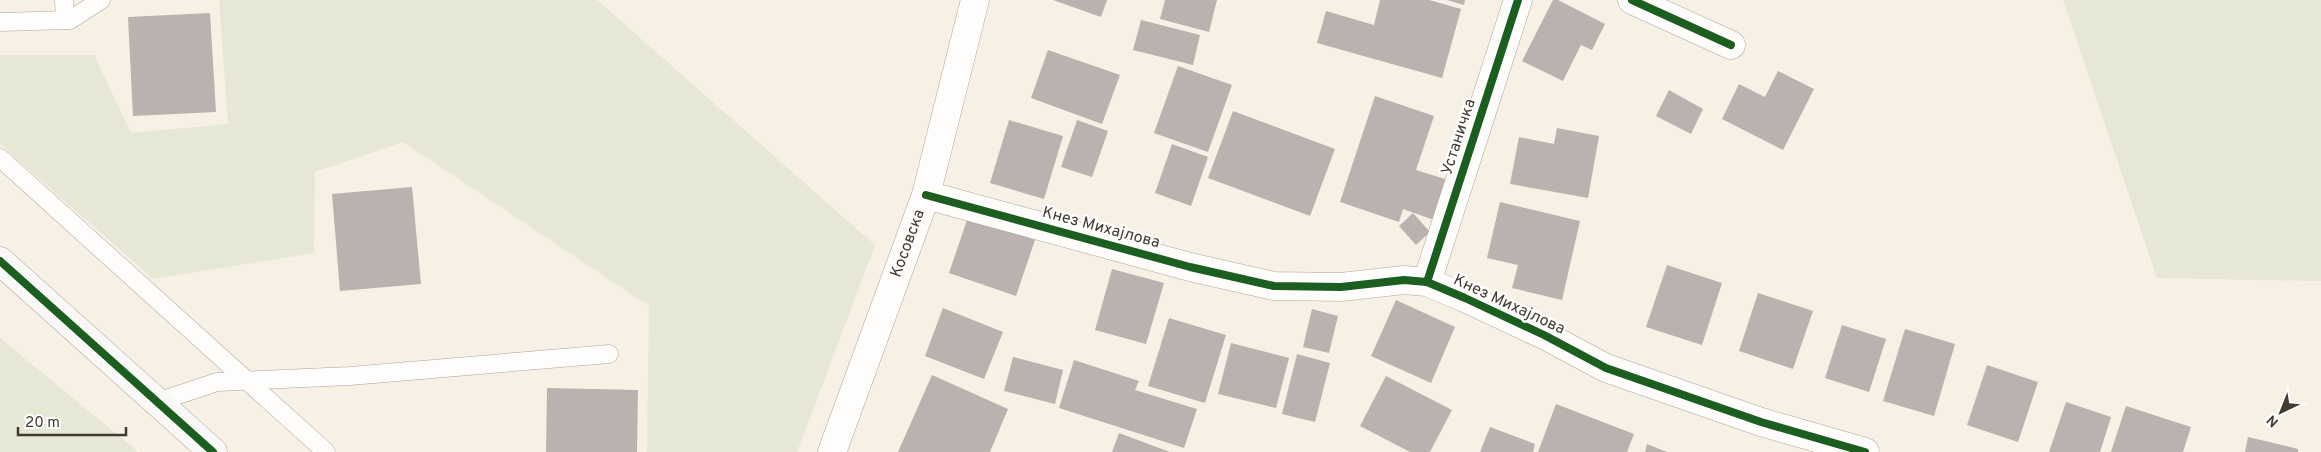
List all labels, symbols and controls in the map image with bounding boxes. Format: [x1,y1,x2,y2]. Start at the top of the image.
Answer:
street label: Устаничка [1437,96,1481,178]
street label: Кнез Михајлова [1040,203,1162,253]
street label: Косовска [887,207,930,280]
street label: Кнез Михајлова [1450,270,1568,340]
north arrow [2256,387,2306,437]
scale bar [18,404,125,436]
text: N [2264,411,2283,430]
text: 20 m [25,414,60,433]

